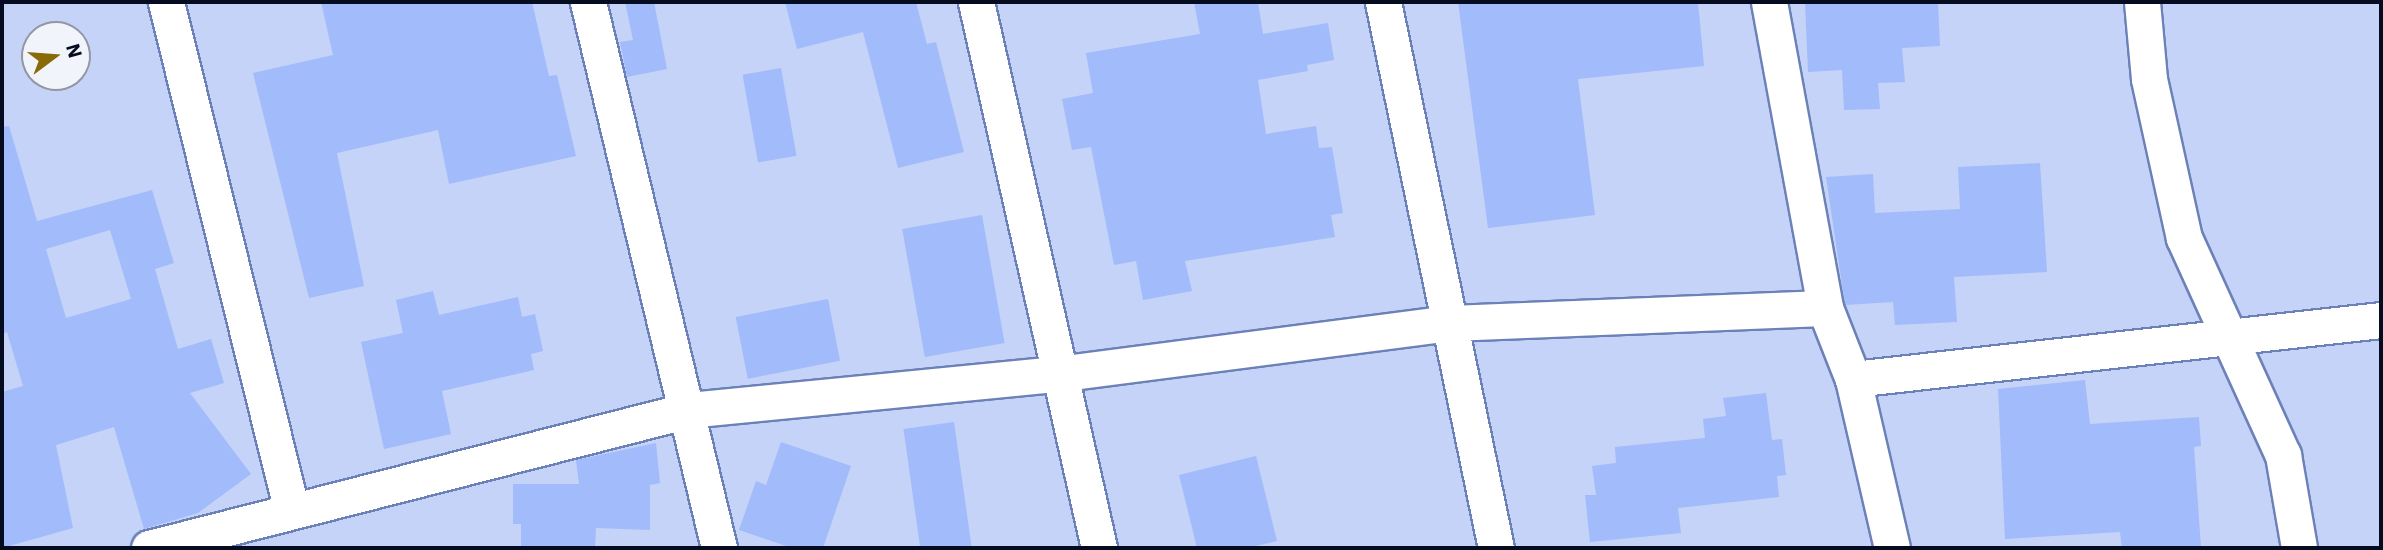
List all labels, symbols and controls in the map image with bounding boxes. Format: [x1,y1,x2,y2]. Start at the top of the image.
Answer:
north arrow [21,21,91,91]
text: N [61,41,88,61]

